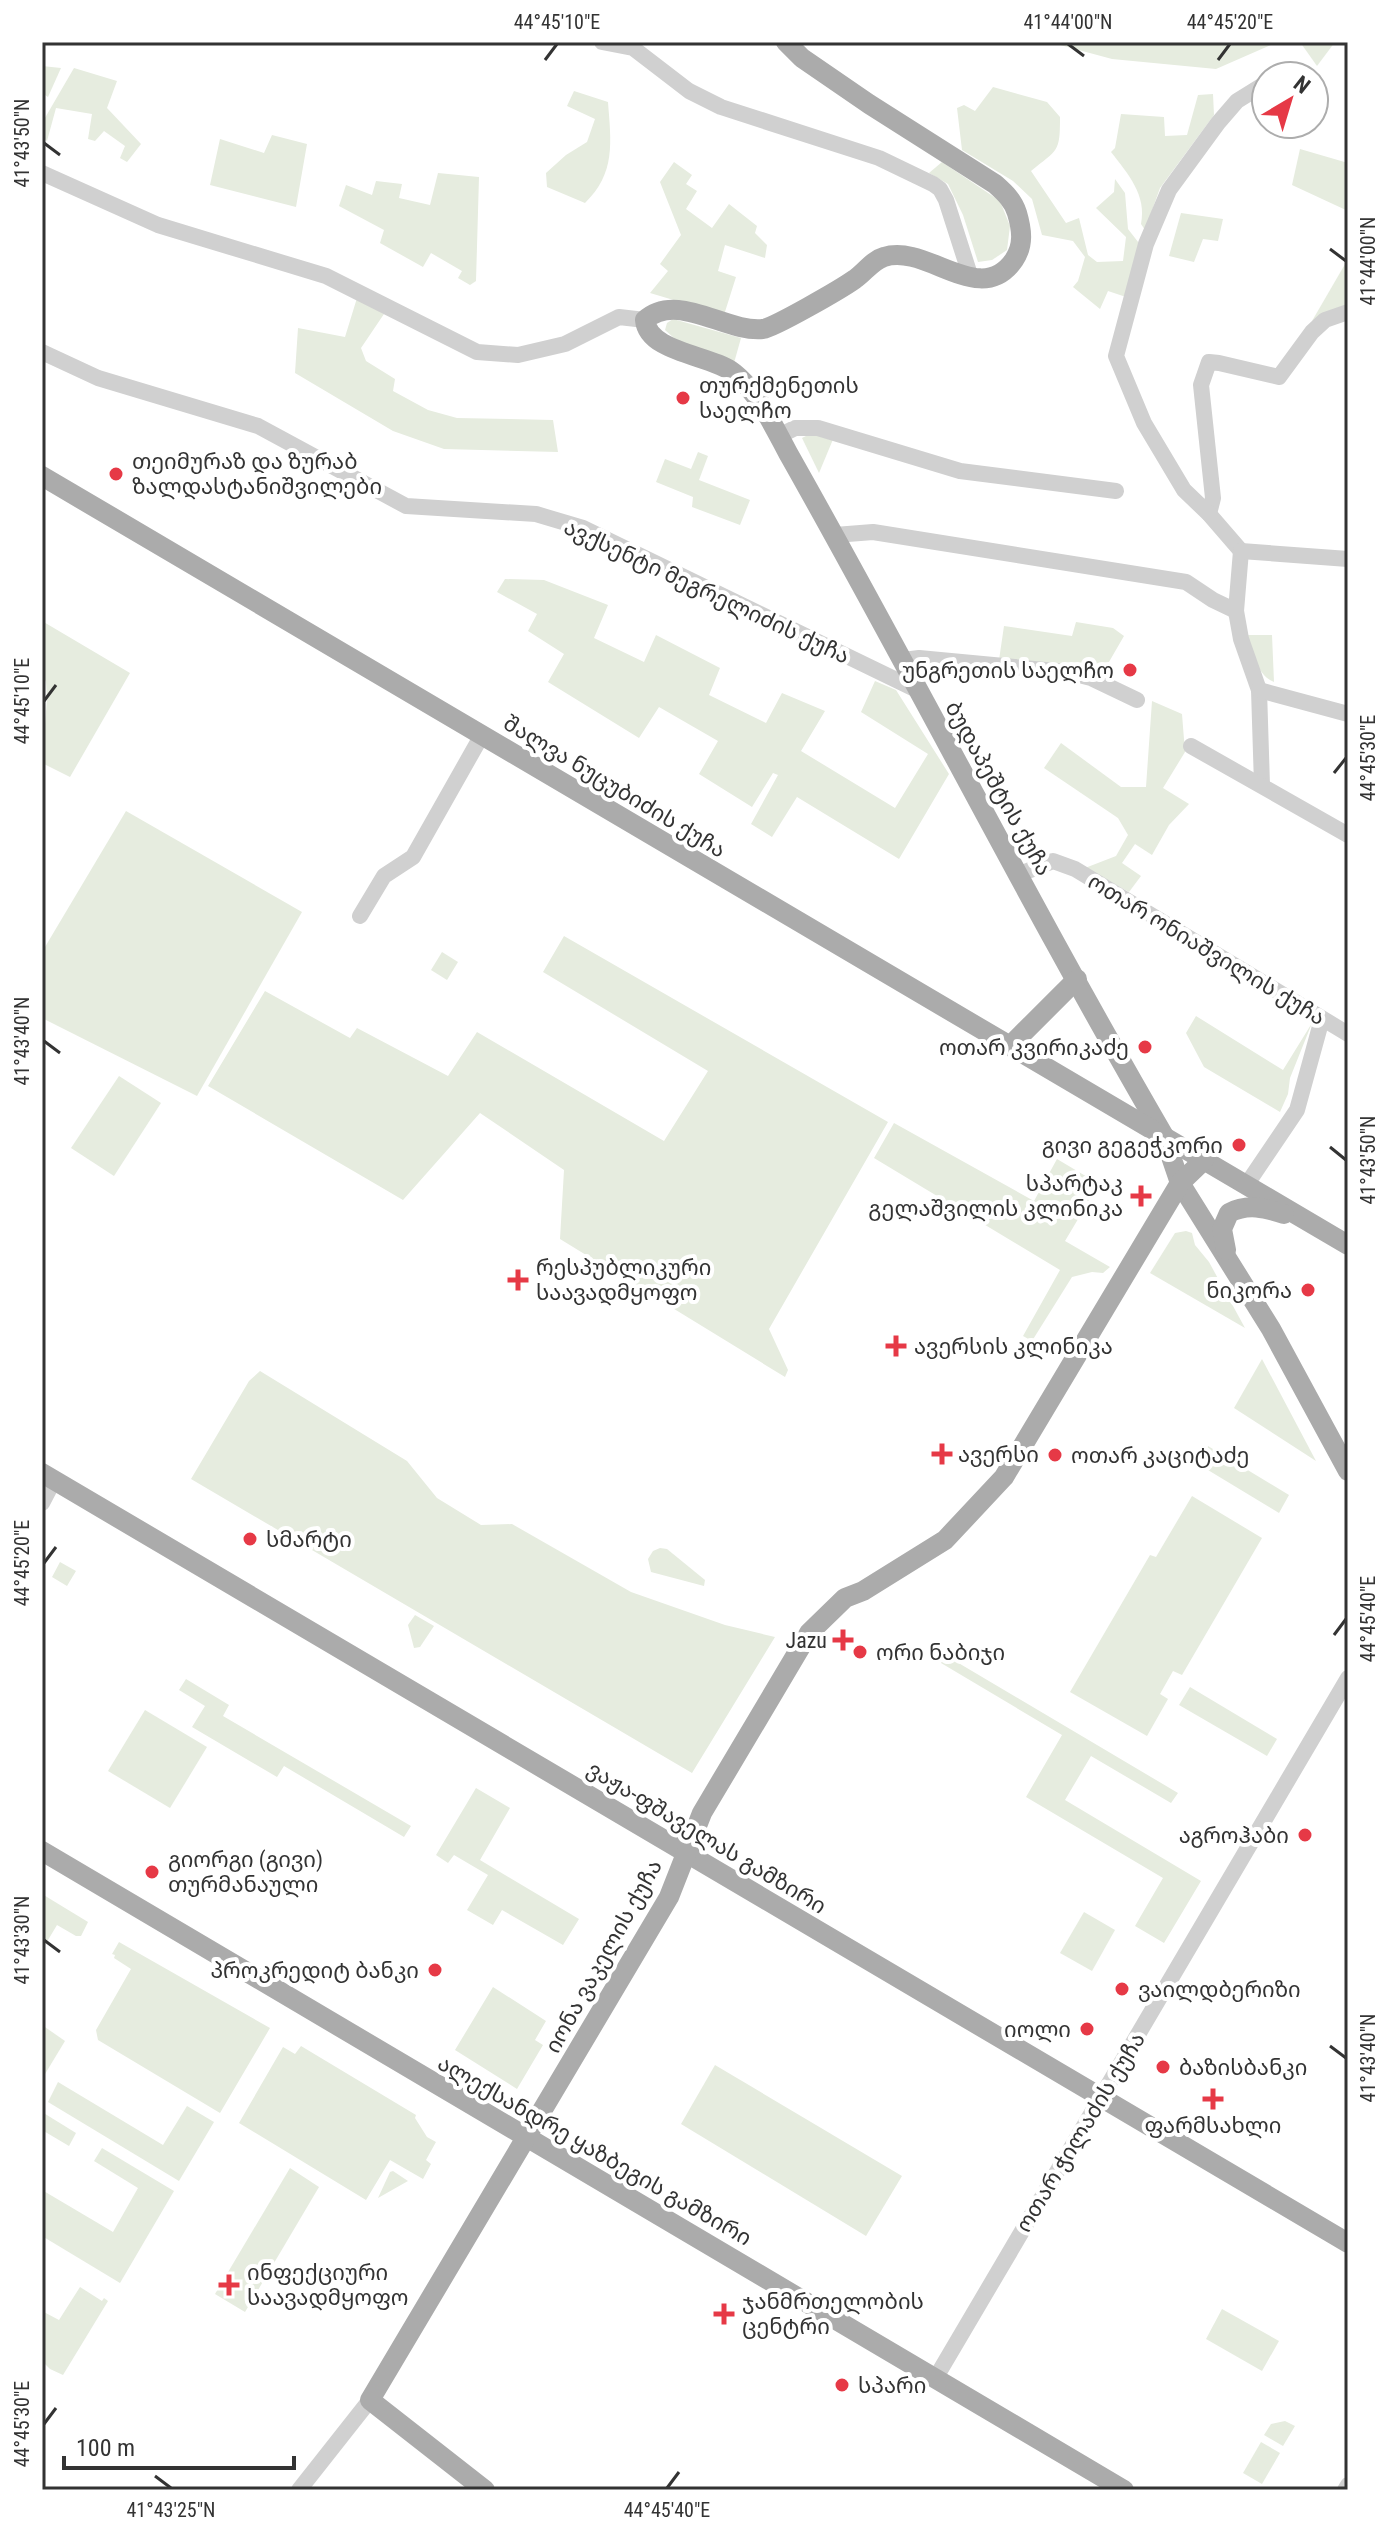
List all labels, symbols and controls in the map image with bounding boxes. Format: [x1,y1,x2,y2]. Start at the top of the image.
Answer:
text: 44°45'10"E [514,10,600,34]
text: 41°44'00"N [1023,10,1113,34]
text: 44°45'20"E [1187,10,1273,34]
north arrow [1250,60,1330,140]
text: N [1289,71,1315,99]
text: 41°43'50"N [10,98,34,188]
text: 41°44'00"N [1356,216,1380,306]
place label: თურქმენეთის საელჩო [699,373,859,424]
marker: თურქმენეთის საელჩო [674,389,692,407]
place label: თეიმურაზ და ზურაბ ზალდასტანიშვილები [132,449,382,500]
marker: თეიმურაზ და ზურაბ ზალდასტანიშვილები [107,465,125,483]
street label: ავქსენტი მეგრელიძის ქუჩა [560,514,853,670]
text: 44°45'10"E [10,658,34,744]
place label: უნგრეთის საელჩო [902,658,1114,684]
marker: უნგრეთის საელჩო [1121,661,1139,679]
street label: ბუდაპეშტის ქუჩა [939,697,1057,880]
street label: შალვა ნუცუბიძის ქუჩა [499,710,730,864]
text: 44°45'30"E [1356,715,1380,801]
street label: ოთარ ონიაშვილის ქუჩა [1083,869,1330,1031]
text: 41°43'40"N [10,996,34,1086]
place label: ოთარ კვირიკაძე [939,1035,1129,1060]
marker: ოთარ კვირიკაძე [1136,1038,1154,1056]
text: 41°43'50"N [1356,1115,1380,1205]
place label: გივი გეგეჭკორი [1042,1133,1223,1158]
marker: გივი გეგეჭკორი [1230,1136,1248,1154]
place label: სპარტაკ გელაშვილის კლინიკა [868,1171,1123,1222]
marker: სპარტაკ გელაშვილის კლინიკა [1130,1185,1152,1207]
place label: რესპუბლიკური საავადმყოფო [536,1255,711,1306]
marker: რესპუბლიკური საავადმყოფო [507,1269,529,1291]
place label: ნიკორა [1206,1278,1292,1303]
marker: ნიკორა [1299,1281,1317,1299]
place label: ავერსის კლინიკა [914,1334,1113,1360]
marker: ავერსის კლინიკა [885,1335,907,1357]
place label: ავერსი [958,1442,1039,1467]
place label: ოთარ კაციტაძე [1071,1443,1249,1468]
marker: ავერსი [933,1445,951,1463]
marker: ოთარ კაციტაძე [1046,1446,1064,1464]
text: 44°45'20"E [10,1520,34,1606]
place label: სმარტი [266,1527,352,1552]
marker: სმარტი [241,1530,259,1548]
text: 44°45'40"E [1356,1576,1380,1662]
place label: Jazu [786,1628,827,1653]
marker: Jazu [834,1631,852,1649]
place label: ორი ნაბიჯი [876,1640,1005,1665]
marker: ორი ნაბიჯი [851,1643,869,1661]
street label: ვაჟა-ფშაველას გამზირი [582,1756,831,1920]
place label: აგროჰაბი [1179,1823,1289,1848]
marker: აგროჰაბი [1296,1826,1314,1844]
place label: გიორგი (გივი) თურმანაული [168,1847,323,1898]
street label: იონა ვაკელის ქუჩა [540,1855,668,2058]
marker: გიორგი (გივი) თურმანაული [143,1863,161,1881]
text: 41°43'30"N [10,1895,34,1985]
place label: პროკრედიტ ბანკი [210,1958,419,1984]
marker: პროკრედიტ ბანკი [426,1961,444,1979]
place label: ვაილდბერიზი [1138,1977,1301,2003]
marker: ვაილდბერიზი [1113,1980,1131,1998]
text: 41°43'40"N [1356,2013,1380,2103]
place label: იოლი [1004,2017,1071,2043]
marker: იოლი [1078,2020,1096,2038]
street label: ოთარ ჭილაძის ქუჩა [1011,2028,1151,2237]
street label: ალექსანდრე ყაზბეგის გამზირი [433,2050,756,2252]
place label: ბაზისბანკი [1179,2055,1307,2080]
marker: ბაზისბანკი [1154,2058,1172,2076]
marker: ფარმსახლი [1204,2090,1222,2108]
place label: ფარმსახლი [1145,2113,1281,2139]
place label: ინფექციური საავადმყოფო [247,2260,409,2311]
marker: ინფექციური საავადმყოფო [218,2274,240,2296]
place label: ჯანმრთელობის ცენტრი [742,2289,924,2339]
marker: ჯანმრთელობის ცენტრი [713,2303,735,2325]
place label: სპარი [858,2373,926,2398]
marker: სპარი [833,2376,851,2394]
text: 44°45'30"E [10,2381,34,2467]
scale bar [64,2420,294,2470]
text: 100 m [76,2434,135,2462]
text: 41°43'25"N [126,2498,216,2522]
text: 44°45'40"E [624,2498,710,2522]

